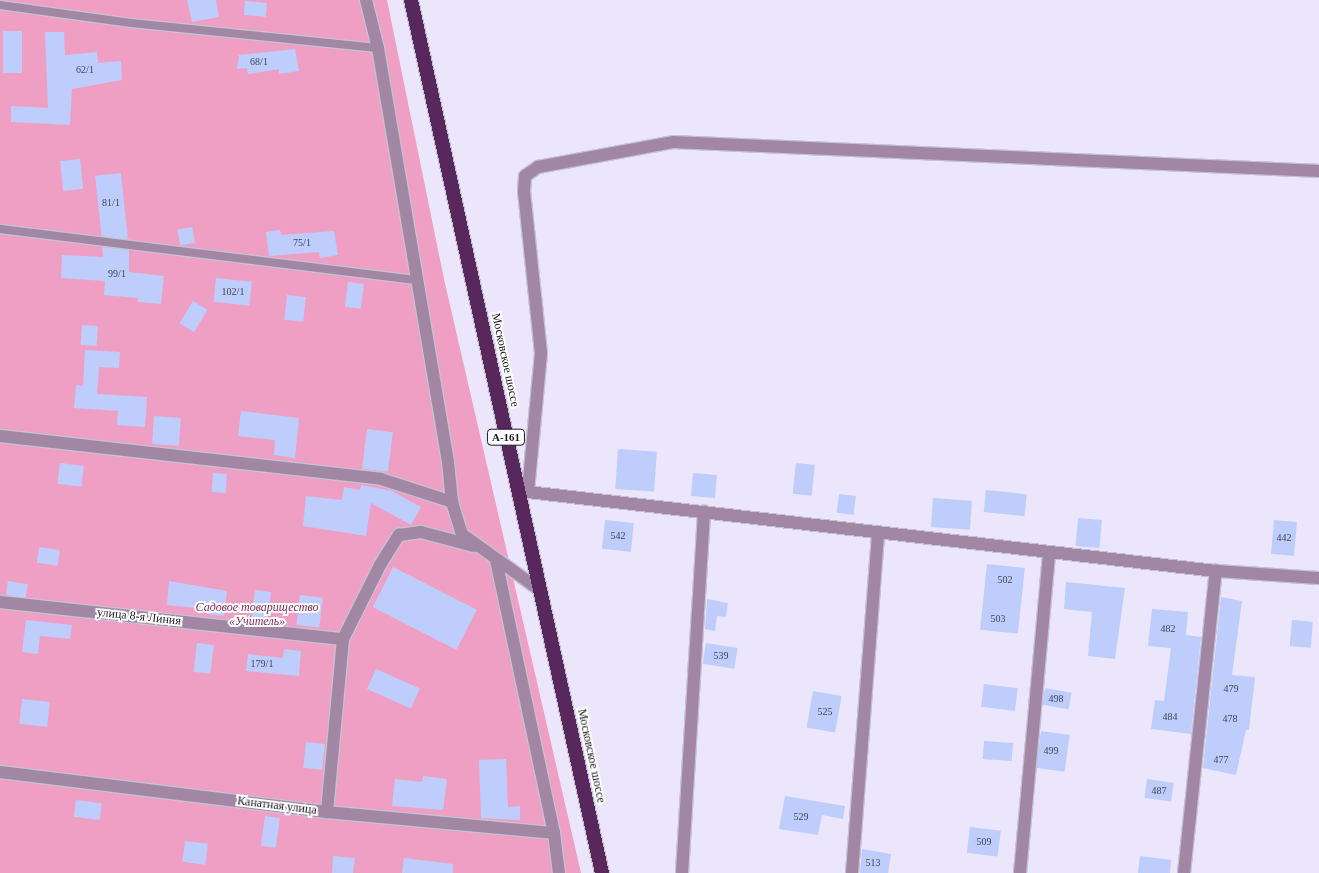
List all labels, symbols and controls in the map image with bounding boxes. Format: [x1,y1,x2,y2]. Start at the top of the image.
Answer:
house number: 68/1 [250,56,268,68]
house number: 62/1 [76,64,94,76]
house number: 81/1 [102,197,120,209]
house number: 75/1 [293,237,311,249]
house number: 99/1 [108,268,126,280]
house number: 102/1 [222,286,244,298]
street label: Московское шоссе [488,312,522,408]
road number: А-161 [486,428,526,446]
house number: 542 [610,530,626,542]
house number: 442 [1276,532,1292,544]
house number: 502 [998,574,1012,586]
park label: Садовое товарищество «Учитель» [196,601,318,629]
street label: улица 8-я Линия [96,605,182,629]
house number: 503 [990,613,1006,625]
house number: 482 [1160,623,1176,635]
house number: 539 [714,650,728,662]
house number: 179/1 [251,658,273,670]
house number: 479 [1224,683,1238,695]
house number: 498 [1048,693,1064,705]
house number: 525 [818,706,832,718]
street label: Московское шоссе [574,708,608,804]
house number: 484 [1162,711,1178,723]
house number: 478 [1222,713,1238,725]
house number: 499 [1044,745,1058,757]
house number: 477 [1214,754,1228,766]
house number: 487 [1152,785,1166,797]
street label: Канатная улица [237,794,317,818]
house number: 529 [794,811,808,823]
house number: 509 [976,836,992,848]
house number: 513 [866,857,880,869]

